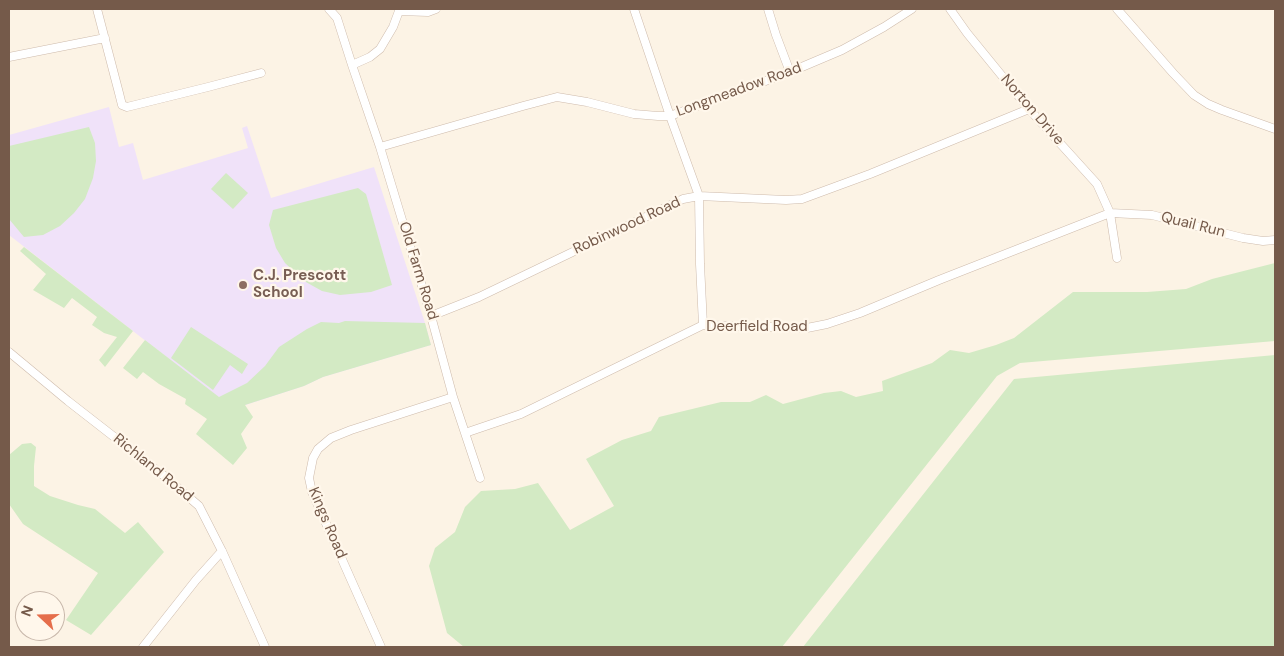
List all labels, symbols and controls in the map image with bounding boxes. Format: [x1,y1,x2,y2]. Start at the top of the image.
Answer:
street label: Longmeadow Road [674,59,804,121]
street label: Norton Drive [997,71,1067,149]
street label: Robinwood Road [571,193,683,259]
street label: Quail Run [1159,208,1227,242]
street label: Old Farm Road [395,220,441,322]
place label: C.J. Prescott School [253,267,346,302]
marker: C.J. Prescott School [237,279,249,291]
street label: Deerfield Road [706,318,808,336]
street label: Richland Road [109,430,197,506]
street label: Kings Road [304,485,350,561]
north arrow [15,591,65,641]
text: N [17,603,37,619]

